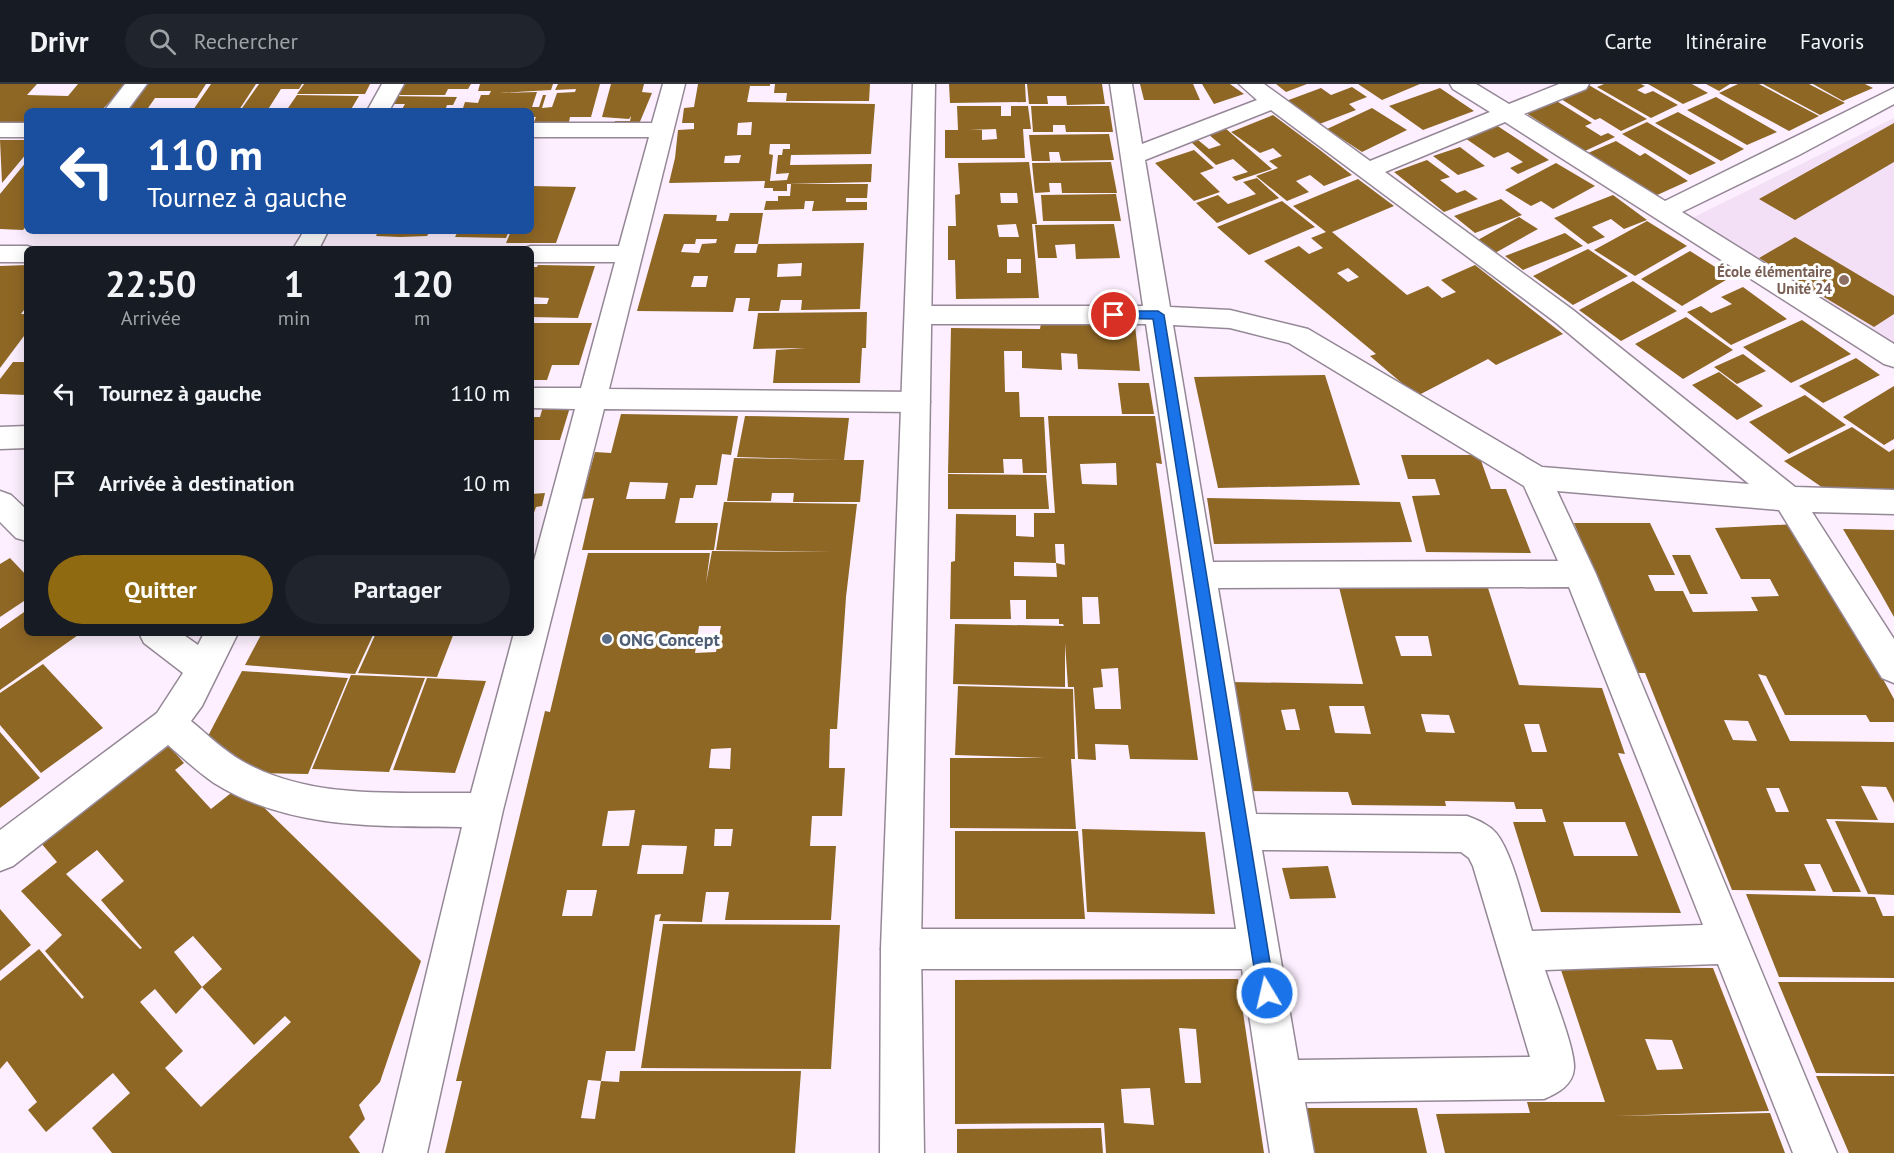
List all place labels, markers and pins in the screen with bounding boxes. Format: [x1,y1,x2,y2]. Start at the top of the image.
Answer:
place label: École élémentaire Unité 24 [1717,262,1832,298]
marker: École élémentaire Unité 24 [1837,273,1851,287]
pin [1088,289,1139,340]
place label: ONG Concept [619,628,720,651]
marker: ONG Concept [600,632,614,646]

